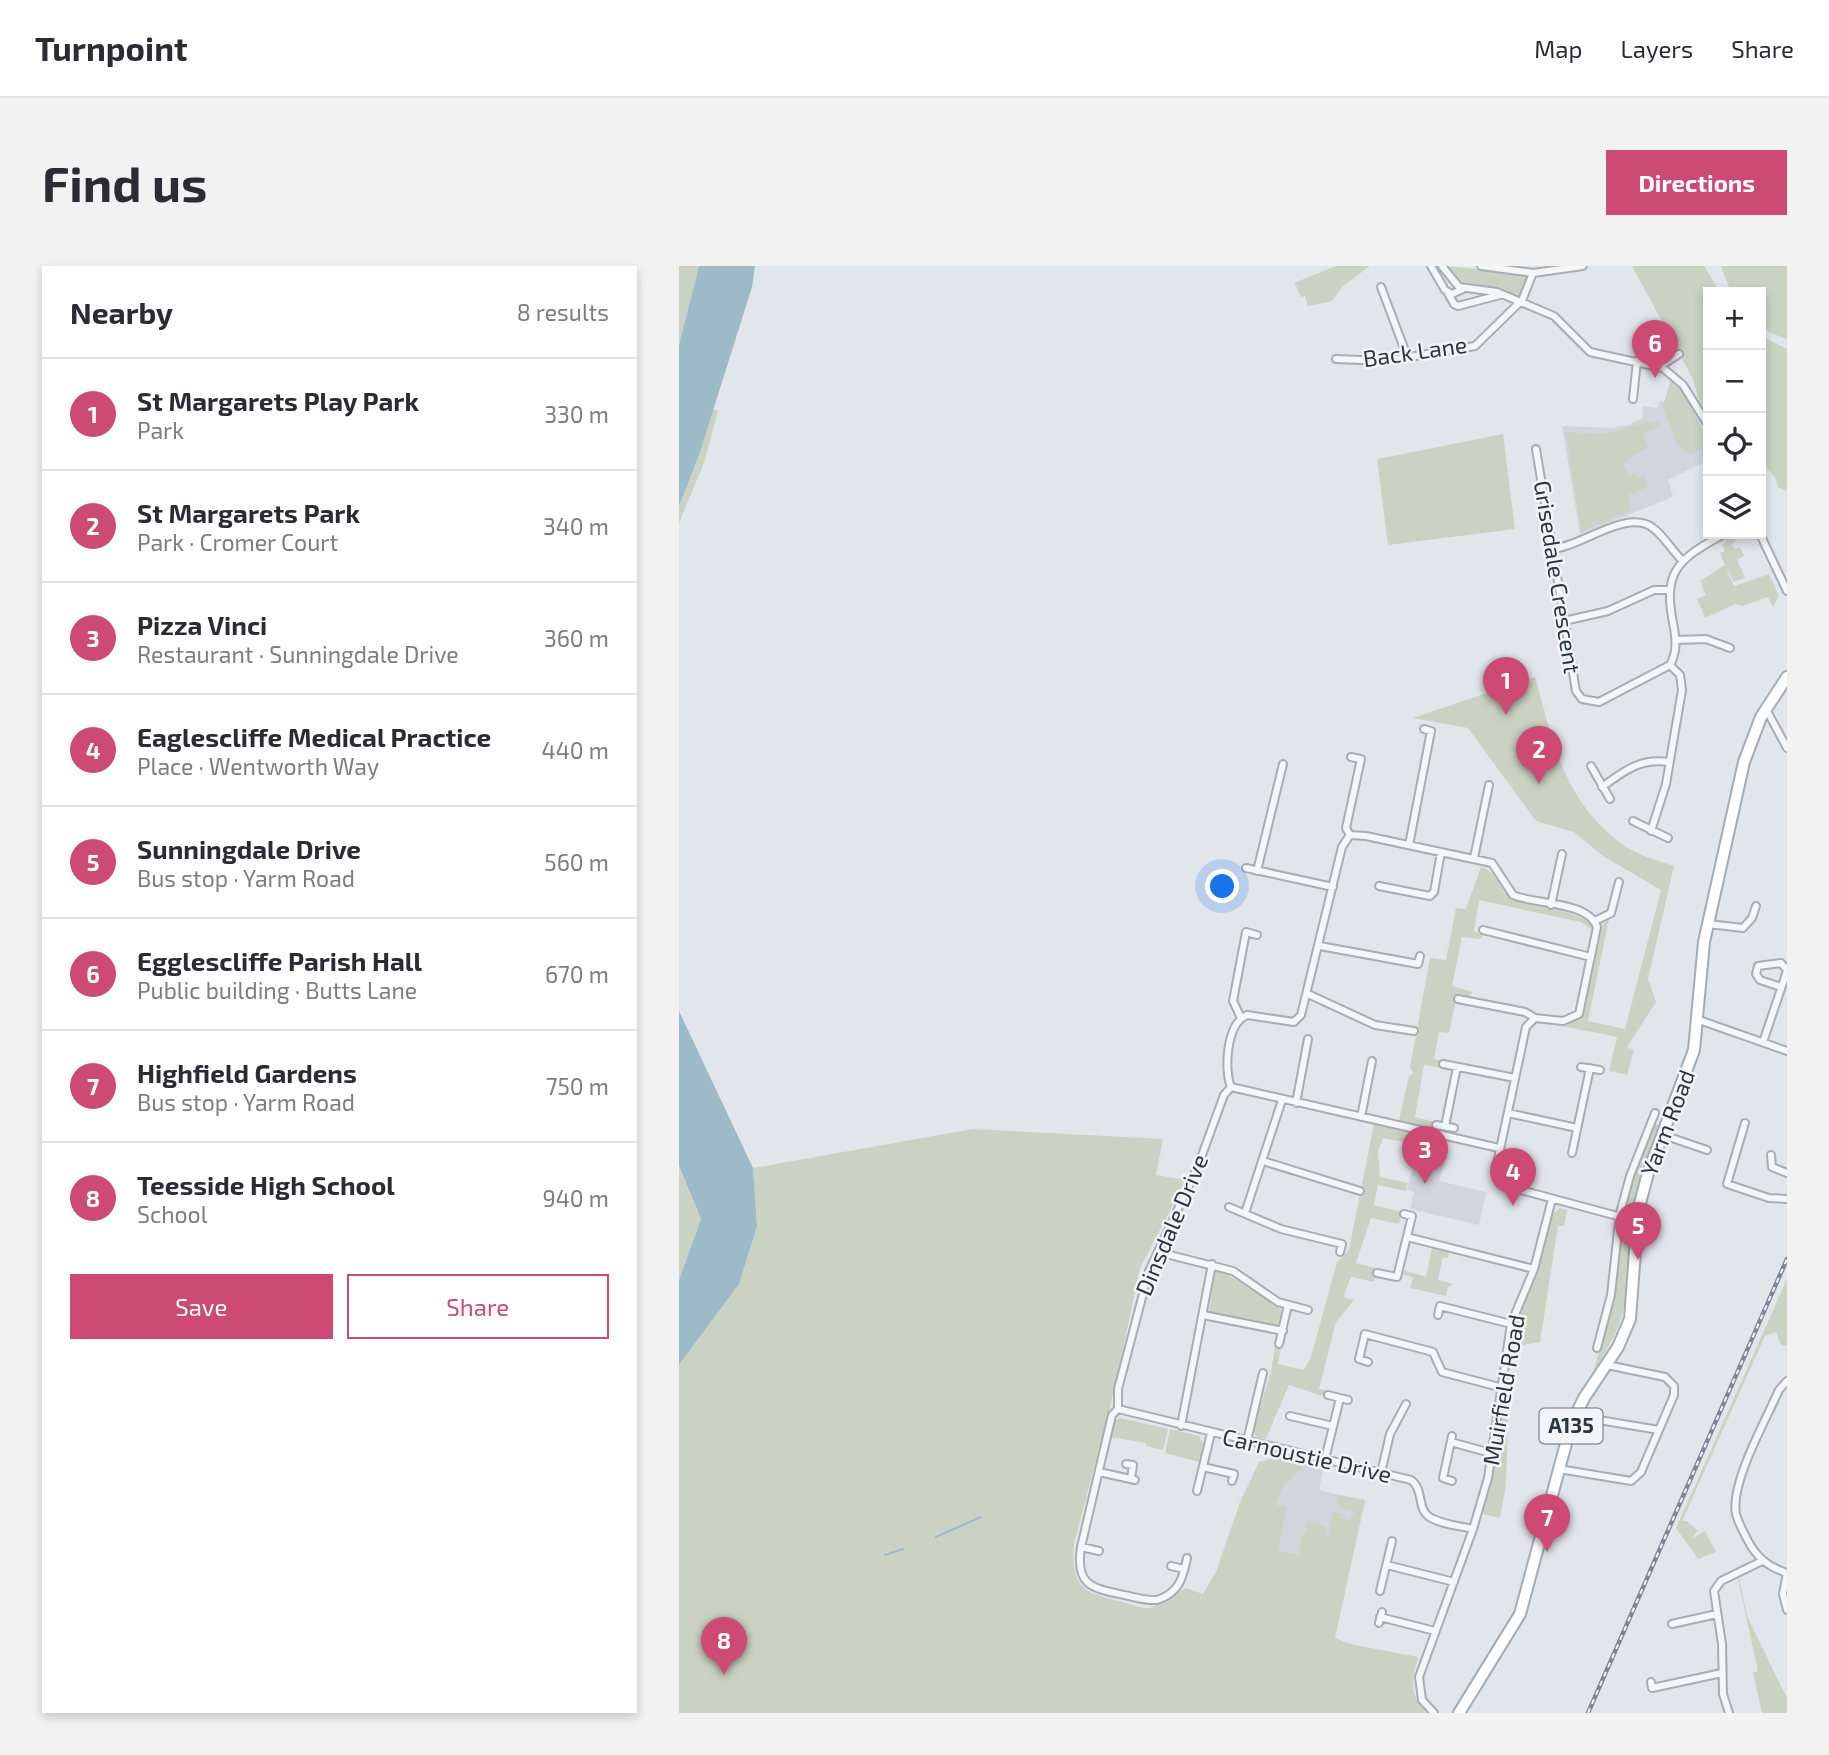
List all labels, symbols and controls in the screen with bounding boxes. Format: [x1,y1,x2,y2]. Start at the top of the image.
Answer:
text: Turnpoint [35,28,188,68]
text: Map [1534,34,1582,63]
text: Layers [1620,34,1693,63]
text: Share [1731,34,1794,63]
button: Directions [1606,150,1787,215]
text: Find us [42,153,207,212]
map controls [1703,287,1766,539]
button: + [1703,287,1766,350]
text: Nearby [70,294,173,330]
text: 8 results [517,298,609,326]
pin: 6 [1632,320,1678,378]
street label: Back Lane [1361,330,1469,372]
button: − [1703,350,1766,413]
text: St Margarets Play Park [137,385,419,416]
text: 1 [88,400,98,428]
text: 330 m [544,400,609,428]
button: locate [1703,413,1766,476]
text: Park [137,416,184,444]
button: layers [1703,476,1766,539]
street label: Grisedale Crescent [1529,478,1587,676]
text: St Margarets Park [137,497,360,528]
text: 2 [86,512,100,540]
text: 340 m [543,512,609,540]
text: Park · Cromer Court [137,528,338,556]
text: Pizza Vinci [137,609,267,640]
text: 3 [86,624,100,652]
text: 360 m [544,624,609,652]
text: Restaurant · Sunningdale Drive [137,640,459,668]
pin: 1 [1483,657,1529,715]
text: Eaglescliffe Medical Practice [137,721,491,752]
pin: 2 [1516,726,1562,784]
text: 4 [86,736,100,764]
text: 440 m [542,736,609,764]
text: Place · Wentworth Way [137,752,379,780]
text: Sunningdale Drive [137,833,361,864]
text: 5 [87,848,99,876]
text: 560 m [544,848,609,876]
text: Bus stop · Yarm Road [137,864,355,892]
your location [1205,869,1239,903]
text: Egglescliffe Parish Hall [137,945,422,976]
text: 6 [86,960,100,988]
text: 670 m [545,960,609,988]
text: Public building · Butts Lane [137,976,417,1004]
text: Highfield Gardens [137,1057,357,1088]
street label: Yarm Road [1634,1065,1700,1180]
text: 7 [87,1072,99,1100]
text: 750 m [546,1072,609,1100]
text: Bus stop · Yarm Road [137,1088,355,1116]
pin: 3 [1402,1126,1448,1184]
pin: 4 [1490,1148,1536,1206]
street label: Dinsdale Drive [1129,1150,1213,1299]
text: Teesside High School [137,1169,395,1200]
text: 8 [86,1184,100,1212]
text: 940 m [543,1184,609,1212]
text: School [137,1200,207,1228]
pin: 5 [1615,1202,1661,1260]
button: Save [70,1274,333,1339]
button: Share [347,1274,609,1339]
street label: Muirfield Road [1476,1312,1530,1467]
road number: A135 [1539,1408,1603,1444]
street label: Carnoustie Drive [1220,1422,1395,1488]
pin: 7 [1524,1494,1570,1552]
pin: 8 [701,1617,747,1675]

